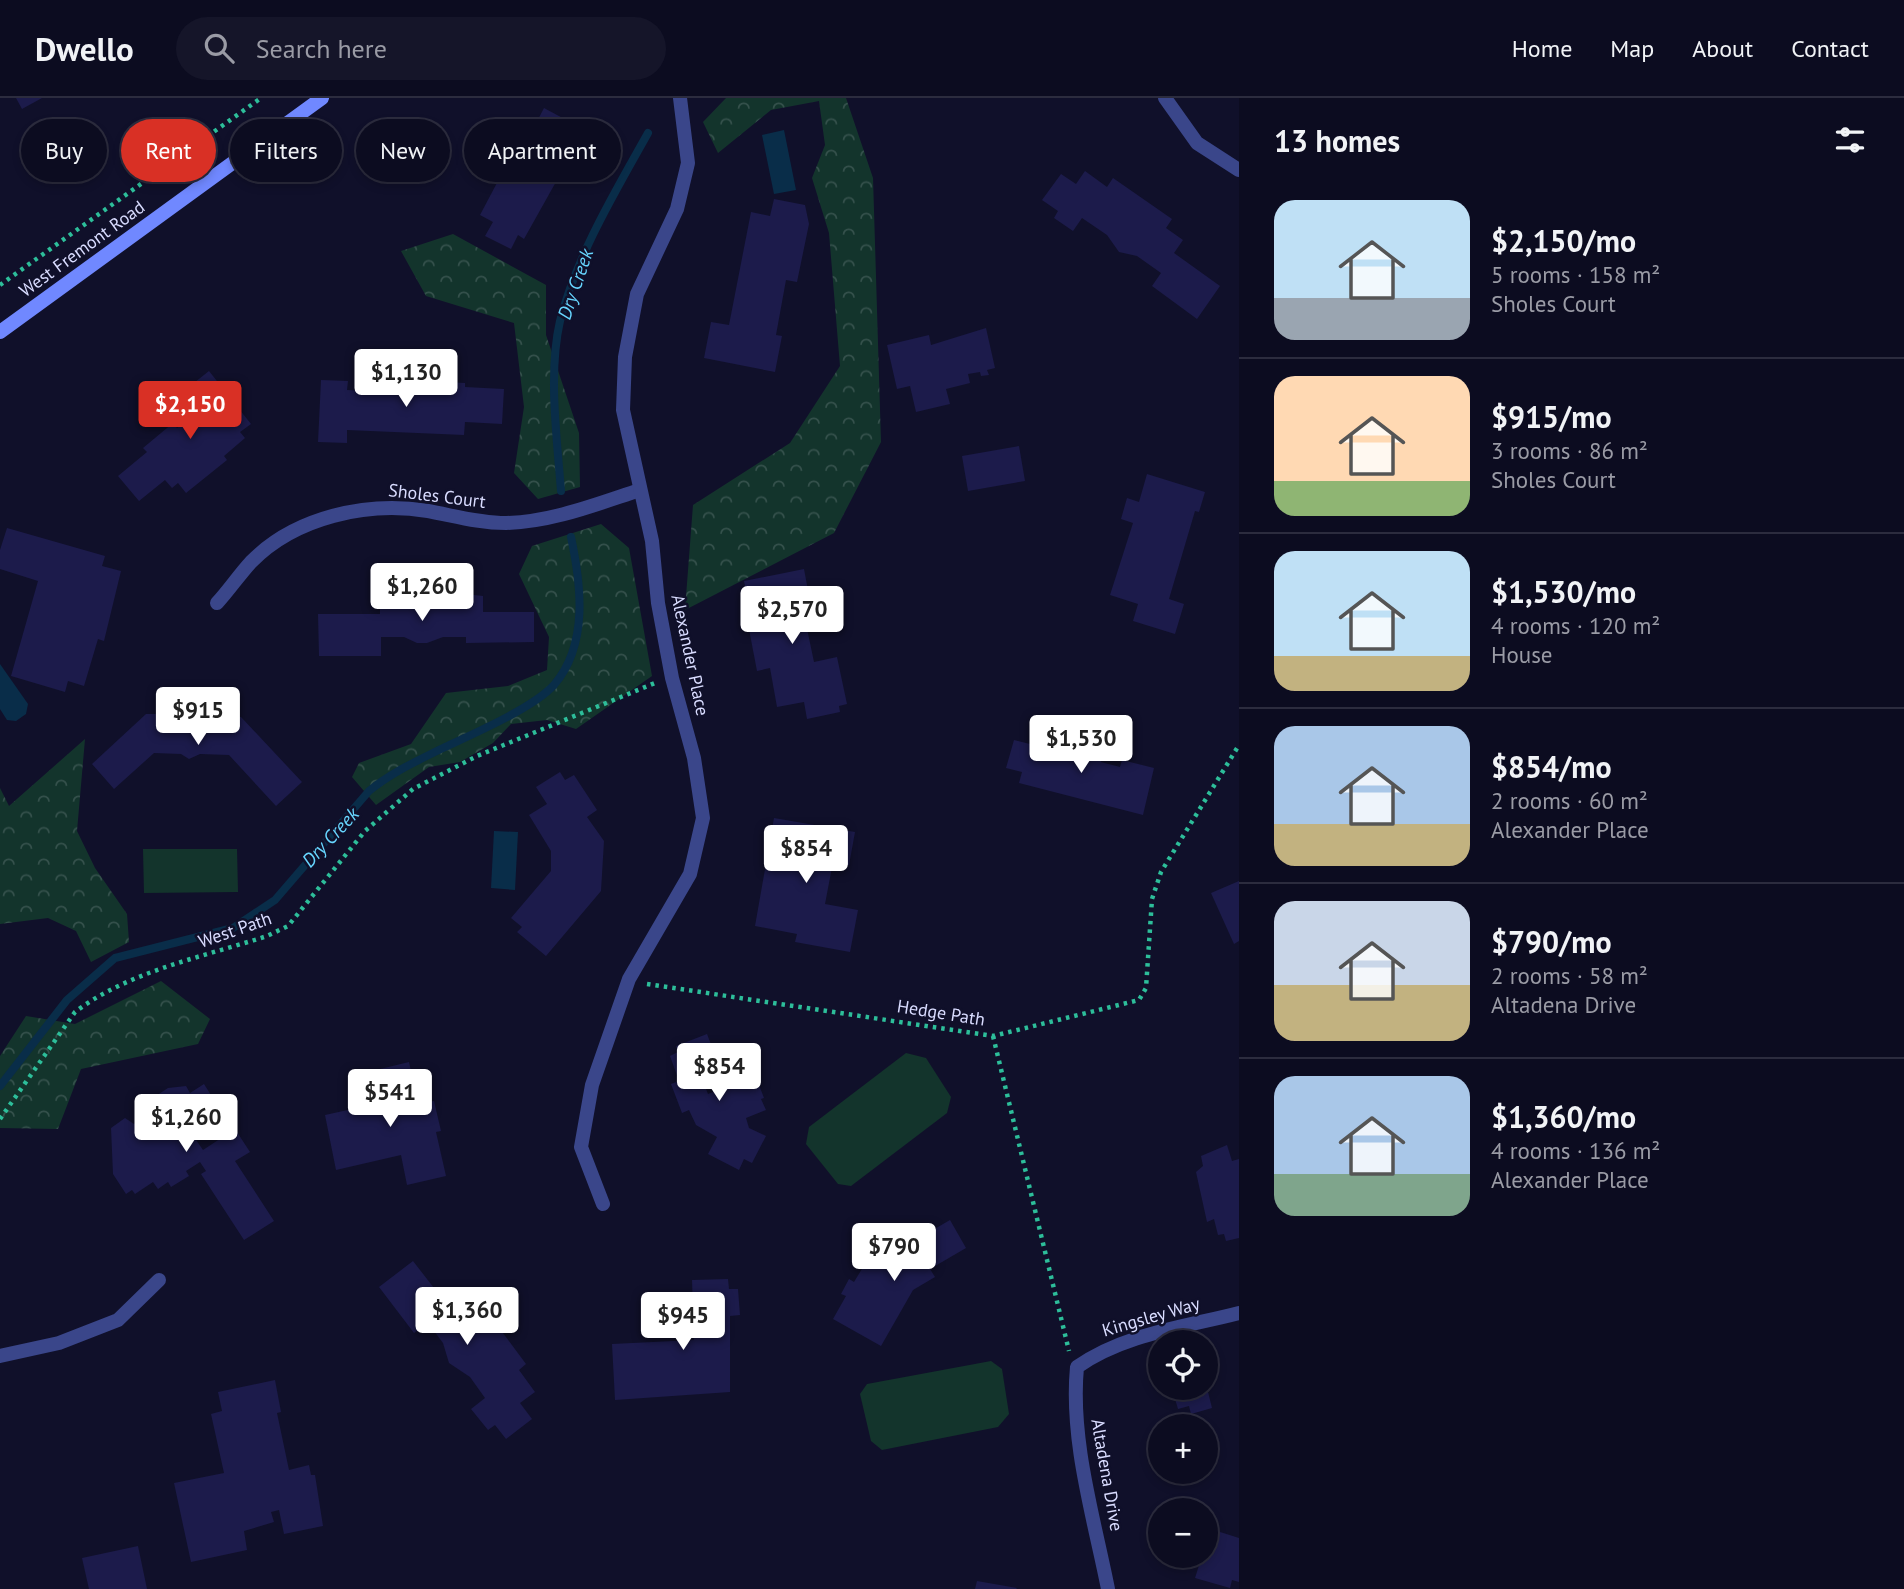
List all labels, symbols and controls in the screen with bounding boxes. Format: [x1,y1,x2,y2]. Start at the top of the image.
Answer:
search box [176,17,666,80]
text: Dwello [35,27,134,70]
icon: search [200,29,238,67]
text: Search here [256,32,387,65]
text: Home [1512,33,1572,64]
text: Map [1610,33,1654,64]
text: About [1692,33,1753,64]
text: Contact [1791,33,1869,64]
chip: Buy [21,119,107,182]
chip: Rent [121,119,216,182]
chip: Filters [230,119,342,182]
chip: New [356,119,450,182]
chip: Apartment [464,119,621,182]
text: 13 homes [1274,121,1400,160]
icon: filters [1831,121,1869,159]
street label: West Fremont Road [14,195,149,302]
text: $2,150/mo [1491,221,1636,260]
icon: home [1330,228,1414,312]
water label: Dry Creek [552,244,599,322]
text: 5 rooms · 158 m² [1491,260,1660,289]
text: Sholes Court [1491,289,1616,318]
pin: $1,130 [349,350,463,409]
text: $1,130 [370,357,442,386]
pin: $2,150 [133,382,247,441]
text: $2,150 [154,389,226,418]
text: $915/mo [1491,397,1612,436]
icon: home [1330,404,1414,488]
text: 3 rooms · 86 m² [1491,436,1648,465]
text: Sholes Court [1491,465,1616,494]
street label: Sholes Court [387,478,487,513]
pin: $1,260 [365,564,479,623]
text: $1,260 [386,571,458,600]
text: $1,530/mo [1491,572,1636,611]
icon: home [1330,579,1414,663]
pin: $2,570 [735,587,849,646]
street label: Alexander Place [666,592,715,718]
text: $2,570 [756,594,828,623]
text: 4 rooms · 120 m² [1491,611,1660,640]
text: House [1491,640,1553,669]
pin: $915 [157,688,239,747]
text: $915 [172,695,224,724]
pin: $1,530 [1024,716,1138,775]
text: $1,530 [1045,723,1117,752]
text: $854/mo [1491,747,1612,786]
icon: home [1330,754,1414,838]
text: 2 rooms · 60 m² [1491,786,1648,815]
water label: Dry Creek [296,801,365,872]
text: Alexander Place [1491,815,1649,844]
pin: $854 [765,826,847,885]
text: $854 [780,833,832,862]
street label: West Path [195,906,275,953]
text: $790/mo [1491,922,1612,961]
icon: home [1330,929,1414,1013]
text: 2 rooms · 58 m² [1491,961,1648,990]
text: Altadena Drive [1491,990,1636,1019]
street label: Hedge Path [895,994,987,1031]
pin: $854 [678,1044,760,1103]
text: $854 [693,1051,745,1080]
pin: $541 [349,1070,431,1129]
text: $541 [364,1077,416,1106]
pin: $1,260 [129,1094,243,1154]
text: $1,360/mo [1491,1097,1636,1136]
text: $1,260 [150,1102,222,1131]
icon: home [1330,1104,1414,1188]
text: 4 rooms · 136 m² [1491,1136,1660,1165]
text: Alexander Place [1491,1165,1649,1194]
pin: $790 [853,1224,935,1283]
text: $790 [868,1231,920,1260]
pin: $1,360 [410,1288,524,1347]
street label: Kingsley Way [1099,1291,1203,1341]
pin: $945 [642,1292,724,1352]
text: $1,360 [431,1295,503,1324]
text: $945 [657,1300,709,1329]
map controls [1148,1330,1218,1568]
button: locate [1148,1330,1218,1400]
button: + [1148,1414,1218,1484]
street label: Altadena Drive [1086,1417,1129,1533]
button: − [1148,1498,1218,1568]

